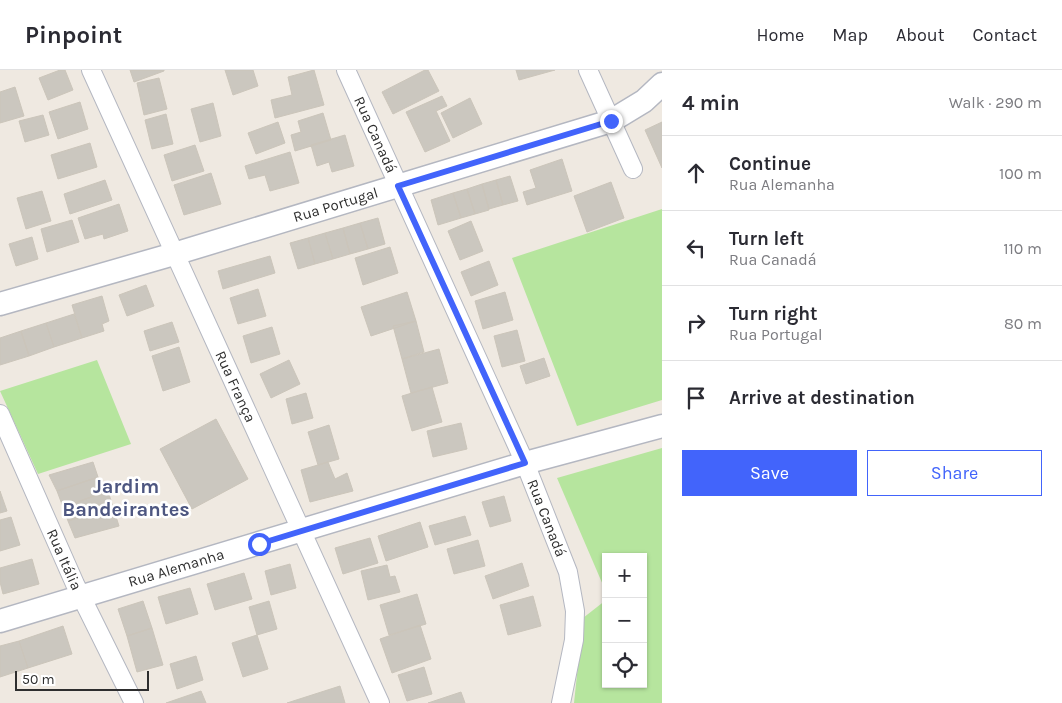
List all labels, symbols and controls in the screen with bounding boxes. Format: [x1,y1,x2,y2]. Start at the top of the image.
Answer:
text: Pinpoint [25,21,122,49]
text: Home [756,24,804,46]
text: Map [832,24,868,46]
text: About [896,24,945,46]
text: Contact [973,24,1037,46]
text: 4 min [682,91,740,115]
text: Walk · 290 m [949,93,1042,112]
street label: Rua Canadá [350,94,401,176]
route end [600,110,623,133]
text: Continue [729,153,811,175]
icon: ahead [682,159,710,187]
text: 100 m [999,164,1042,183]
text: Rua Alemanha [729,175,835,194]
street label: Rua Portugal [291,183,380,226]
text: Turn left [729,228,804,250]
icon: left [682,234,710,262]
text: 110 m [1003,239,1042,258]
text: Rua Canadá [729,250,816,269]
text: Turn right [729,303,818,325]
icon: right [682,309,710,337]
text: 80 m [1004,314,1042,333]
text: Rua Portugal [729,325,823,344]
street label: Rua França [211,348,260,425]
icon: arrive [682,384,710,412]
text: Arrive at destination [729,387,915,409]
button: Save [682,450,857,496]
button: Share [867,450,1042,496]
district label: Jardim Bandeirantes [62,475,190,521]
street label: Rua Canadá [523,477,570,559]
street label: Rua Itália [43,526,86,593]
route start [248,533,271,556]
street label: Rua Alemanha [126,545,226,591]
map controls [602,553,647,688]
button: + [602,553,647,598]
button: − [602,598,647,643]
button: locate [602,643,647,688]
scale bar [15,668,149,691]
text: 50 m [22,671,55,688]

